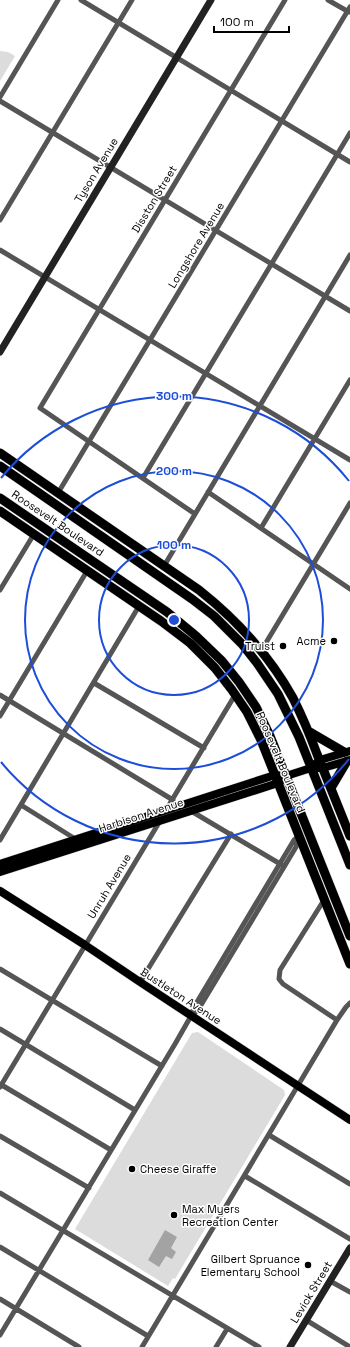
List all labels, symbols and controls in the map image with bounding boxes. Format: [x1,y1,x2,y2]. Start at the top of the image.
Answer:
scale bar [214,8,289,34]
text: 100 m [220,14,254,30]
street label: Tyson Avenue [71,135,121,205]
street label: Disston Street [128,163,180,235]
street label: Longshore Avenue [165,199,227,291]
text: 300 m [156,388,192,404]
text: 200 m [156,463,192,479]
street label: Roosevelt Boulevard [9,487,107,559]
text: 100 m [157,537,191,553]
centre of rings [167,613,181,627]
place label: Acme [297,634,326,648]
marker: Acme [329,636,339,646]
place label: Truist [245,639,275,653]
marker: Truist [278,641,288,651]
street label: Roosevelt Boulevard [253,709,309,815]
street label: Harbison Avenue [97,795,185,835]
street label: Unruh Avenue [84,851,134,921]
street label: Bustleton Avenue [138,965,224,1027]
place label: Cheese Giraffe [140,1162,217,1176]
marker: Cheese Giraffe [127,1164,137,1174]
place label: Max Myers Recreation Center [182,1202,278,1229]
marker: Max Myers Recreation Center [169,1210,179,1220]
place label: Gilbert Spruance Elementary School [201,1252,300,1279]
street label: Levick Street [287,1258,335,1326]
marker: Gilbert Spruance Elementary School [303,1260,313,1270]

